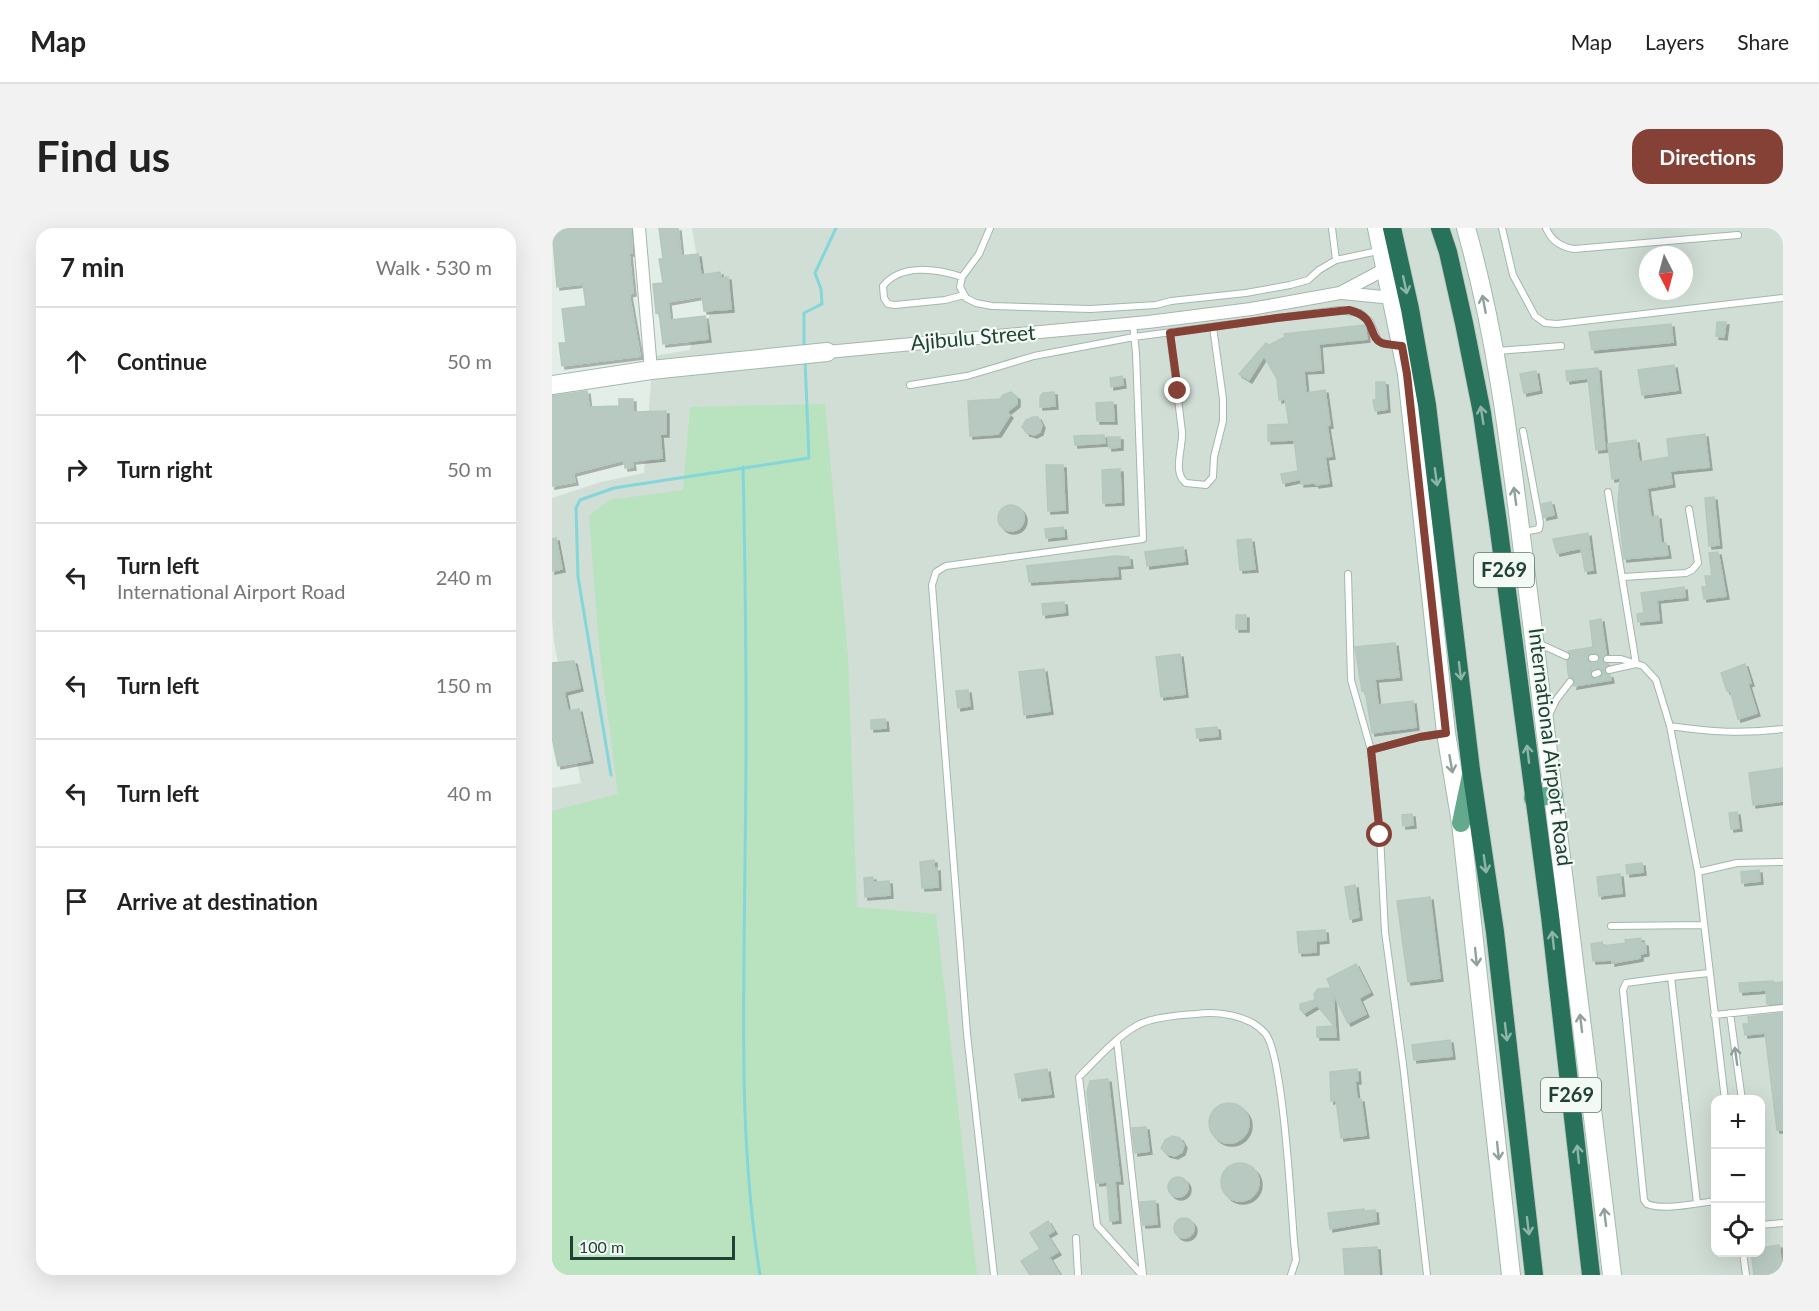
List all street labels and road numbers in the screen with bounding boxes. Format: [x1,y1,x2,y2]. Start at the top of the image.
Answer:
street label: Ajibulu Street [909,319,1037,354]
road number: F269 [1474,553,1534,587]
street label: International Airport Road [1524,626,1579,867]
road number: F269 [1541,1078,1601,1112]

